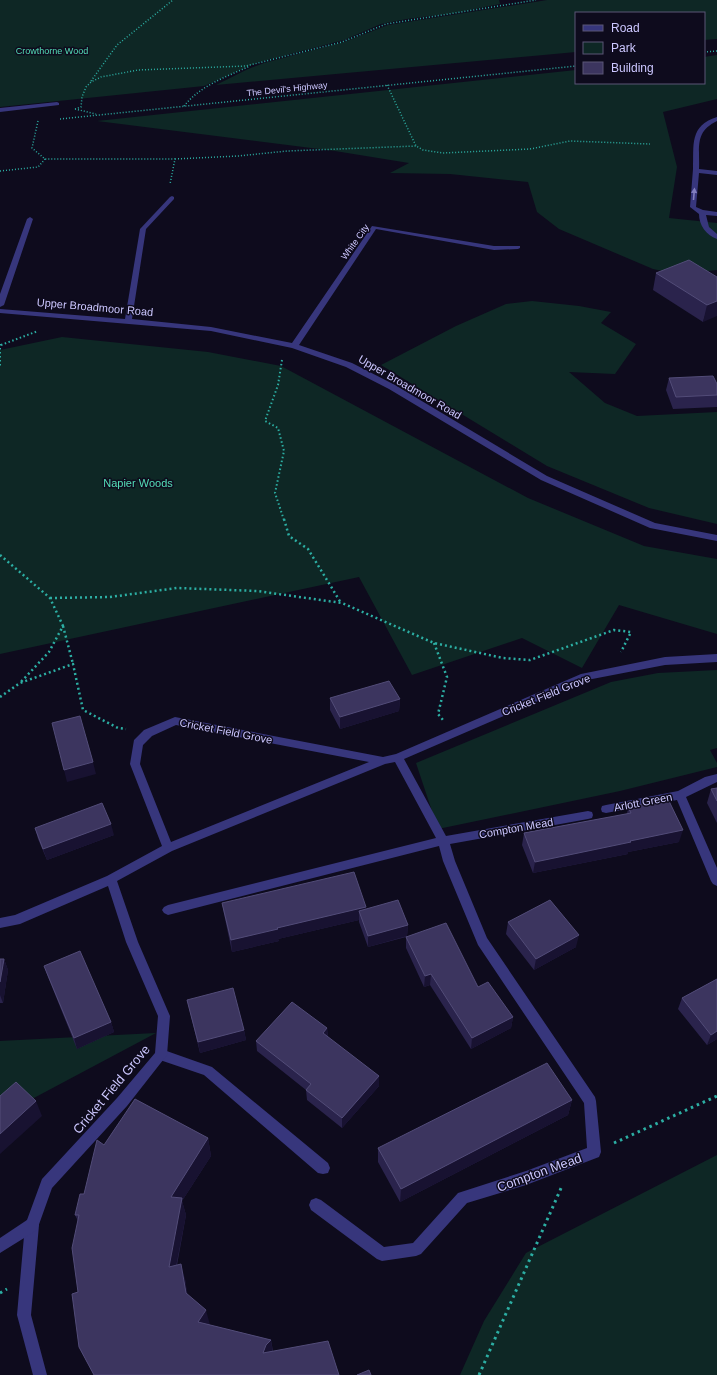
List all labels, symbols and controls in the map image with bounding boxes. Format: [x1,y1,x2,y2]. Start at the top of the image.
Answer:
legend [575,12,705,84]
text: Road [611,21,640,35]
text: Park [611,41,637,55]
park label: Crowthorne Wood [16,46,88,56]
text: Building [611,61,654,75]
street label: The Devil's Highway [246,80,328,98]
one-way arrow [691,188,698,200]
street label: White City [339,222,371,262]
street label: Upper Broadmoor Road [36,296,154,318]
street label: Upper Broadmoor Road [356,353,464,421]
park label: Napier Woods [103,477,173,489]
street label: Cricket Field Grove [500,672,592,718]
street label: Cricket Field Grove [179,716,273,746]
street label: Arlott Green [613,790,673,814]
street label: Compton Mead [478,816,554,840]
street label: Cricket Field Grove [70,1042,153,1137]
street label: Compton Mead [495,1150,584,1195]

